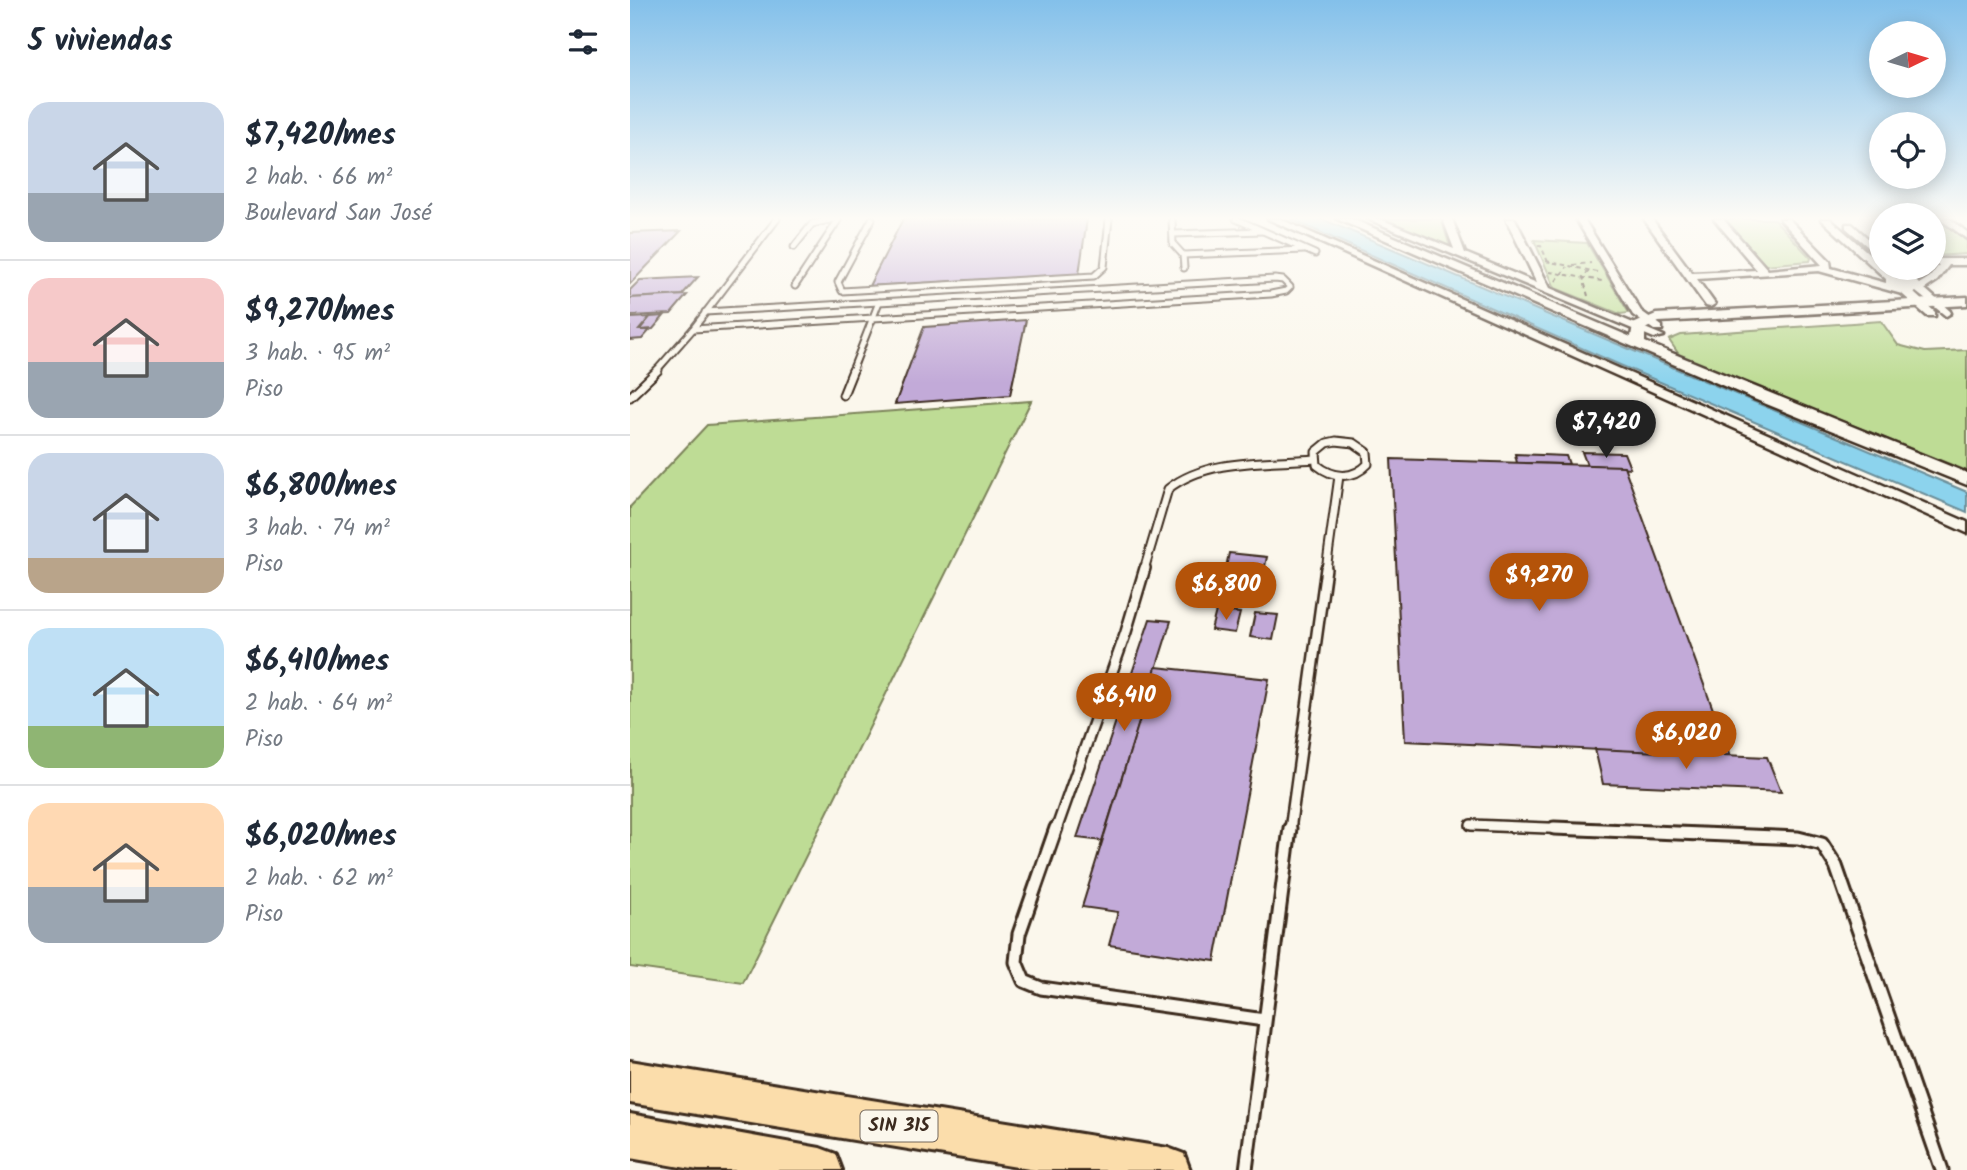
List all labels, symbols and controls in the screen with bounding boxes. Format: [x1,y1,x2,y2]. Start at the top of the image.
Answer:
text: 5 viviendas [28,18,172,66]
north arrow [1869,21,1946,98]
map controls [1869,21,1946,280]
icon: filters [564,23,602,61]
text: $7,420/mes [245,112,396,160]
button: locate [1869,112,1946,189]
icon: home [84,130,168,214]
text: 2 hab. · 66 m² [245,160,392,196]
text: Boulevard San José [245,196,431,232]
button: layers [1869,203,1946,280]
text: $9,270/mes [245,288,395,336]
icon: home [84,306,168,390]
text: 3 hab. · 95 m² [245,336,390,372]
text: Piso [245,372,283,408]
pin: $7,420 [1549,400,1663,460]
text: $7,420 [1572,405,1640,441]
text: $6,800/mes [245,463,397,511]
icon: home [84,481,168,565]
text: 3 hab. · 74 m² [245,511,390,547]
text: Piso [245,547,283,583]
pin: $9,270 [1482,554,1596,613]
text: $9,270 [1505,558,1573,594]
pin: $6,800 [1169,562,1283,622]
text: $6,800 [1191,567,1261,603]
text: $6,410/mes [245,638,389,686]
icon: home [84,656,168,740]
pin: $6,410 [1067,674,1181,733]
text: $6,410 [1092,678,1156,714]
text: 2 hab. · 64 m² [245,686,392,722]
pin: $6,020 [1629,712,1743,771]
text: $6,020 [1651,716,1721,752]
text: Piso [245,722,283,758]
text: $6,020/mes [245,813,397,861]
icon: home [84,831,168,915]
text: 2 hab. · 62 m² [245,861,393,897]
text: Piso [245,897,283,933]
road number: SIN 315 [860,1110,938,1142]

